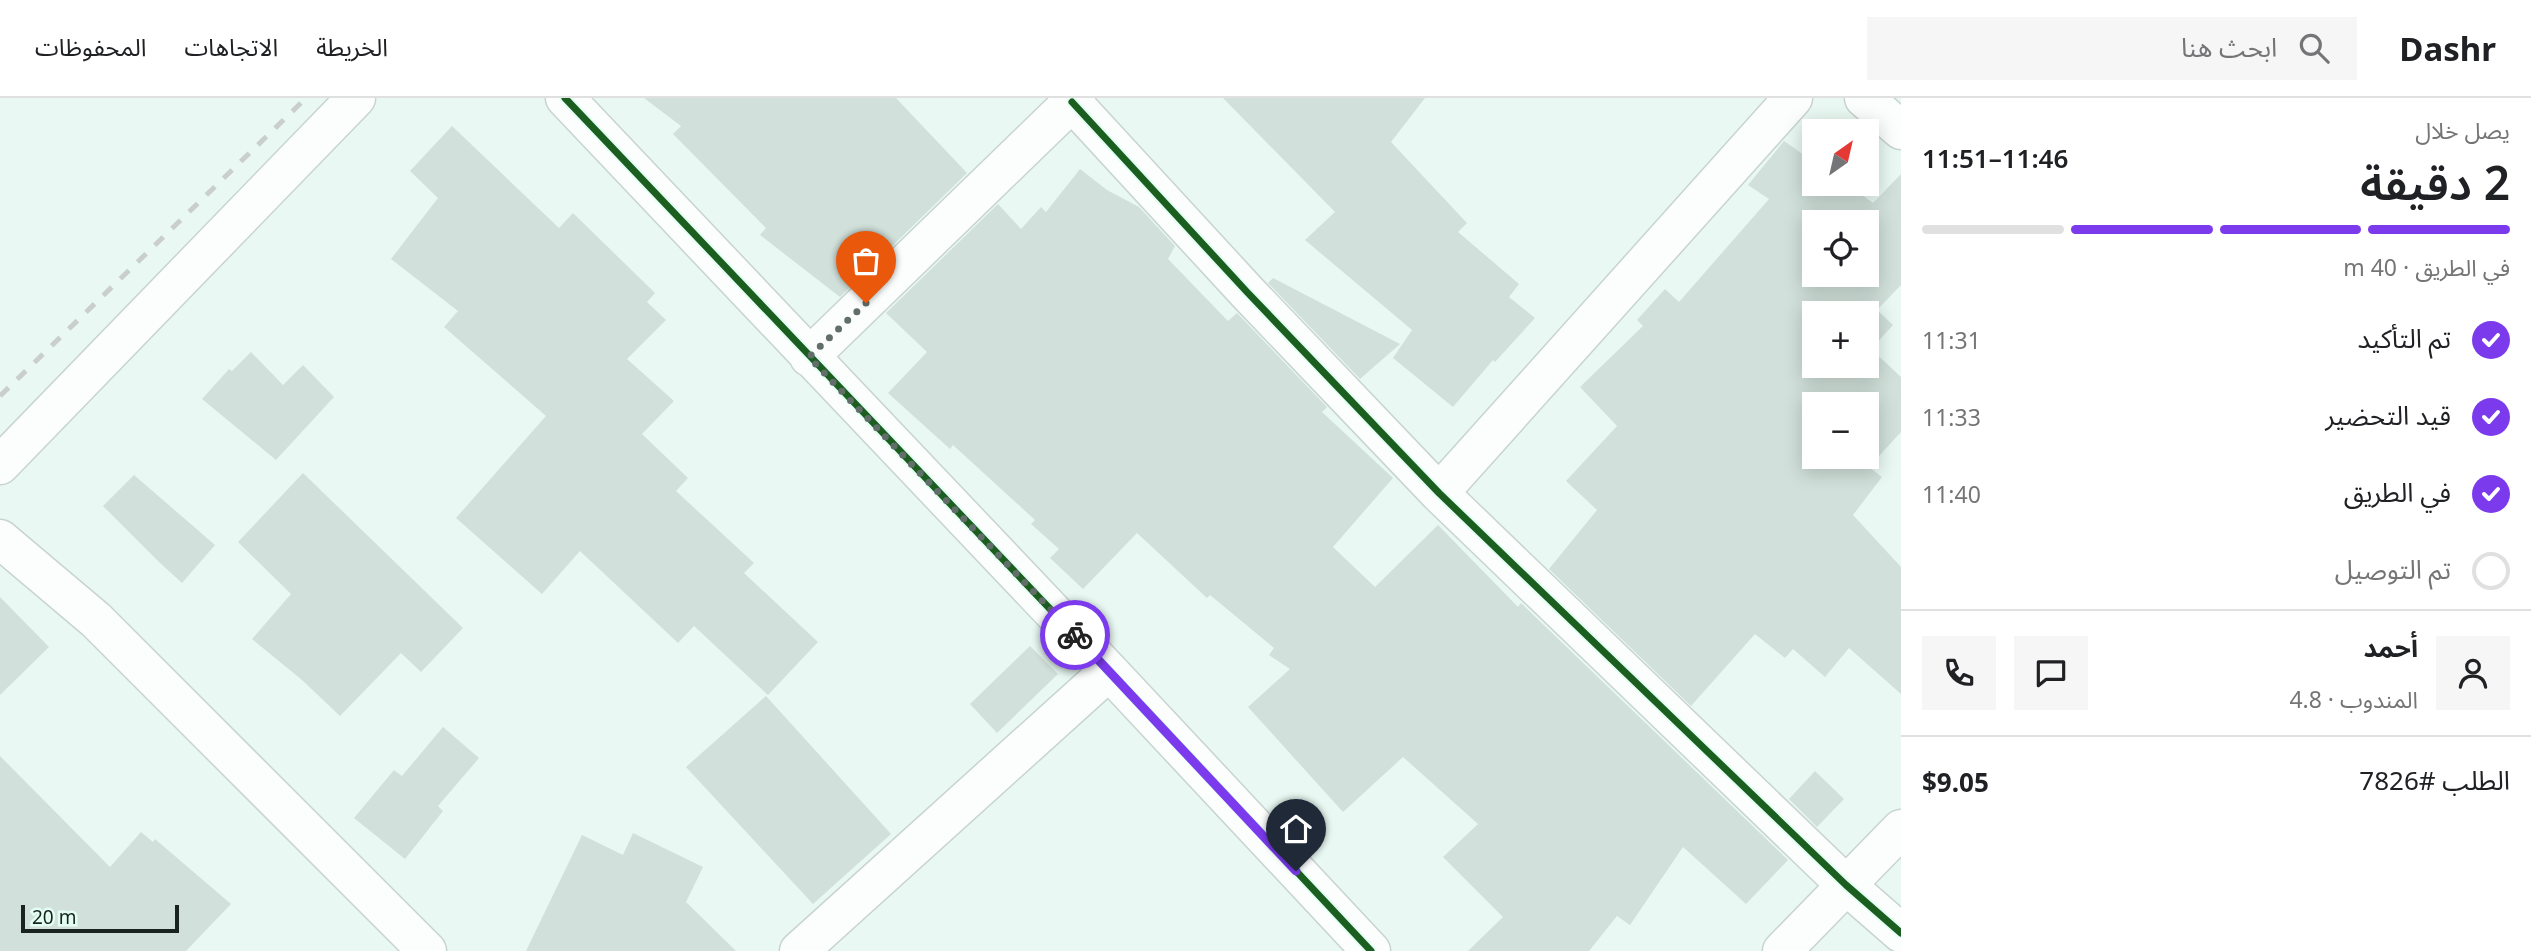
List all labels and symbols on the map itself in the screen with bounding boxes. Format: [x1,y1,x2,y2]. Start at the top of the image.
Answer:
north arrow [1802,119,1880,196]
pin [836,231,896,303]
courier [1040,600,1110,670]
pin [1266,799,1326,871]
scale bar [21,902,178,934]

